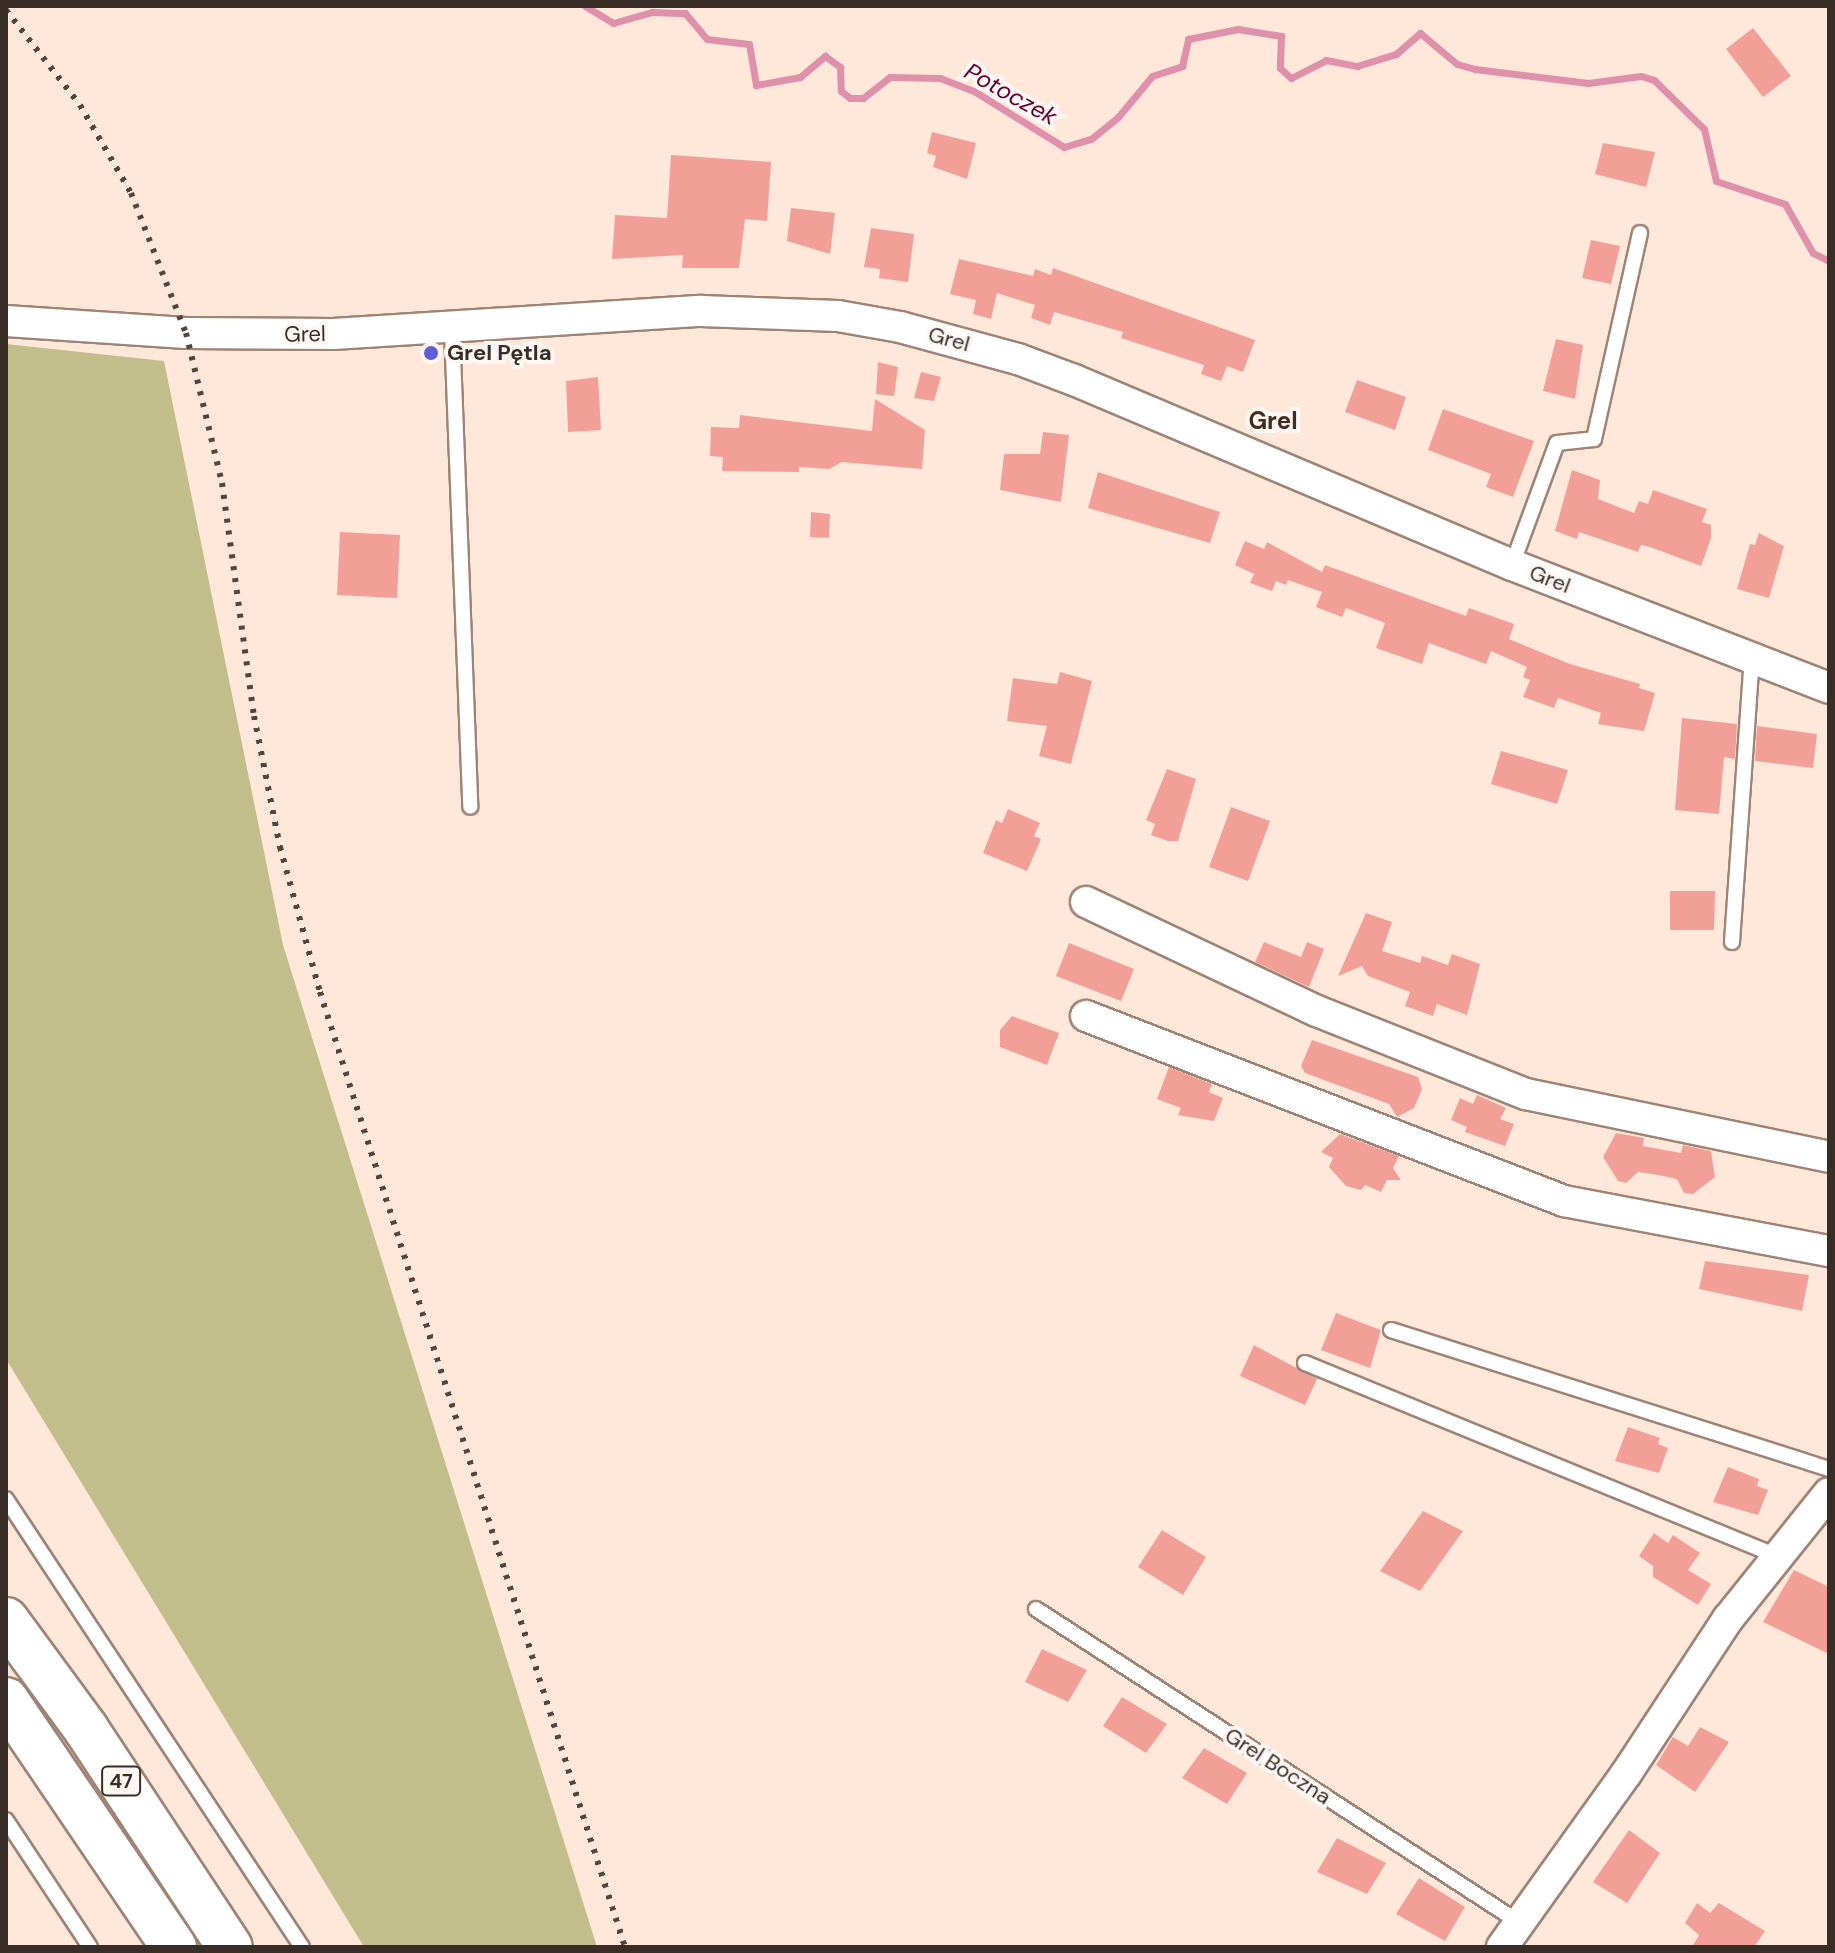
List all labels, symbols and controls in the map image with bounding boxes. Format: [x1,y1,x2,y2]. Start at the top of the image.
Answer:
water label: Potoczek [960,57,1062,131]
street label: Grel [284,320,326,348]
street label: Grel [925,321,973,357]
place label: Grel Pętla [447,340,552,366]
marker: Grel Pętla [422,344,440,362]
district label: Grel [1248,407,1298,435]
street label: Grel [1526,559,1574,599]
street label: Grel Boczna [1220,1722,1336,1810]
road number: 47 [101,1765,141,1797]

